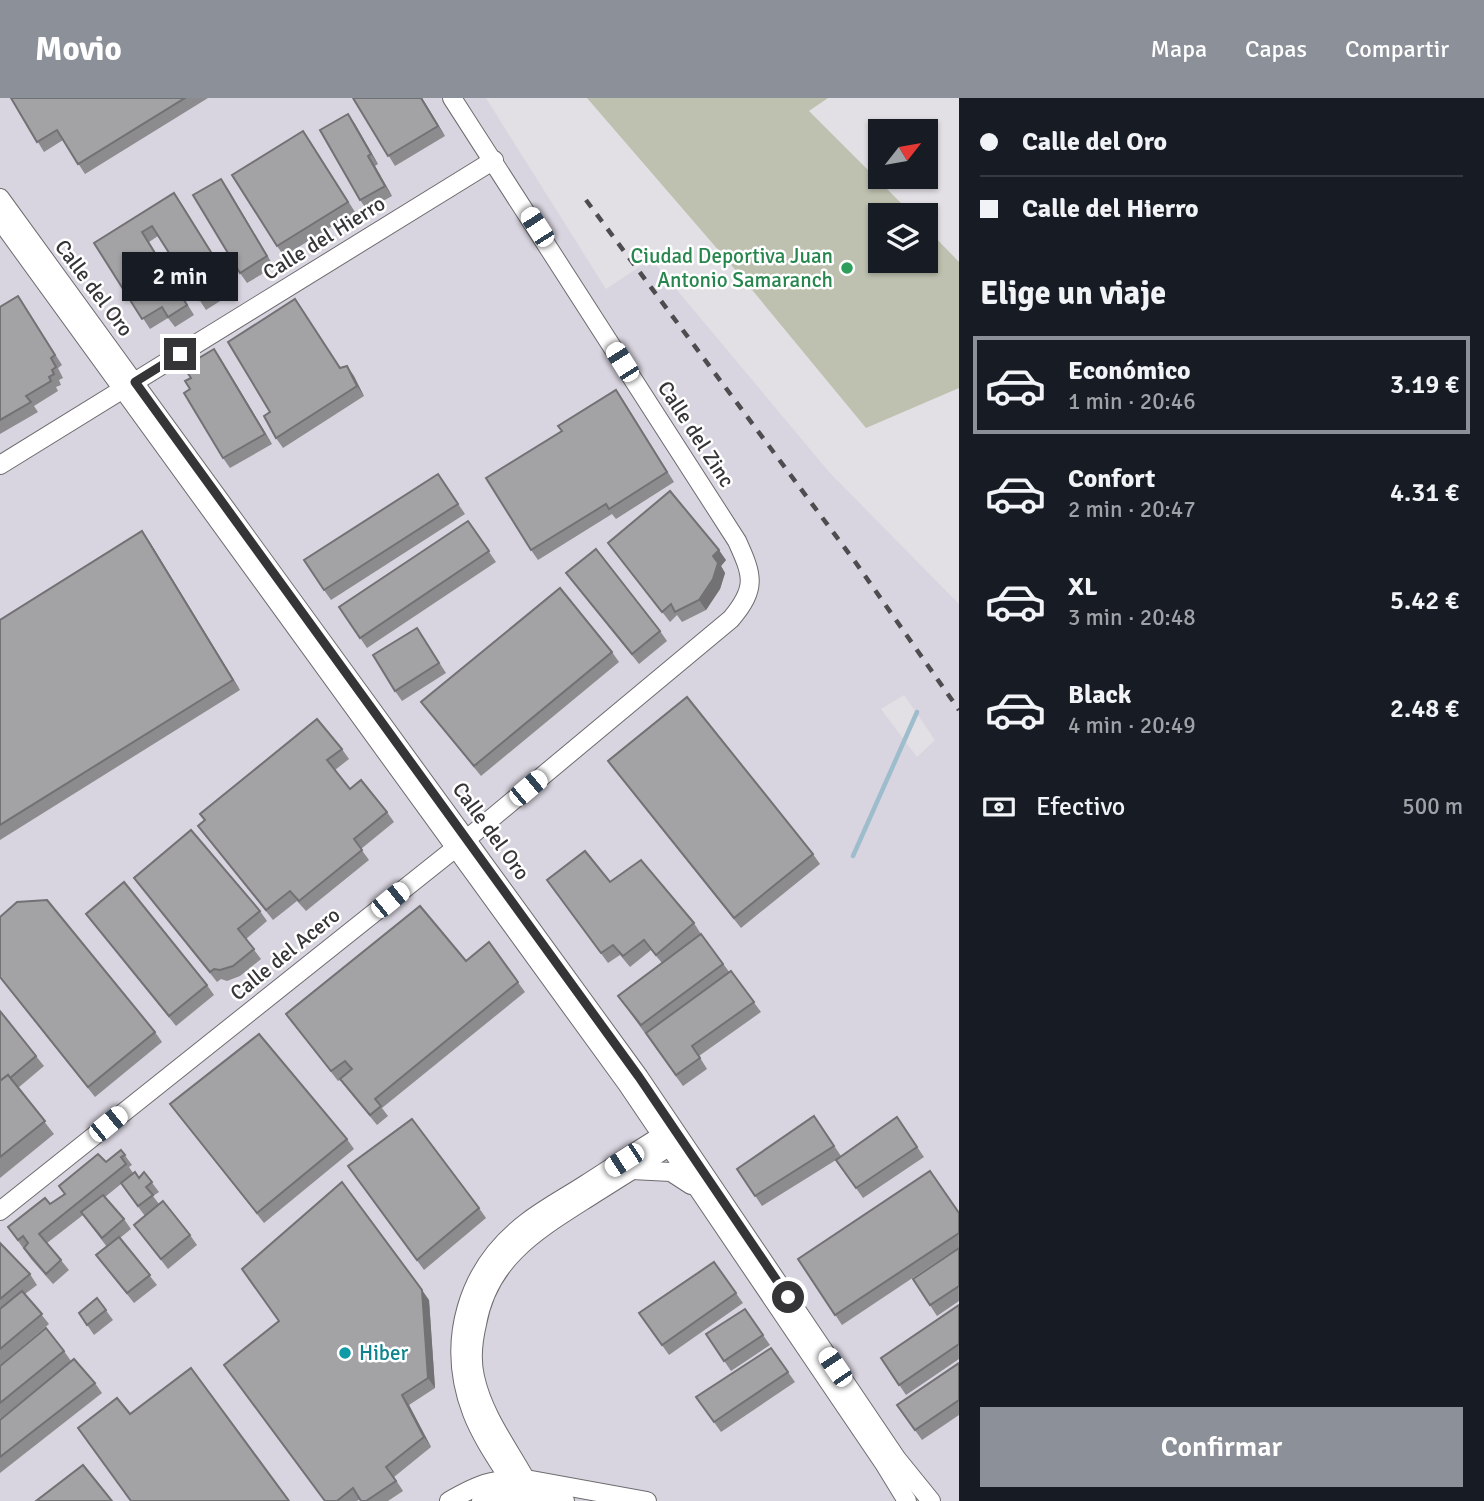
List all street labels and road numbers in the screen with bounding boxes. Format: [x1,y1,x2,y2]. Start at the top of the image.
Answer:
street label: Calle del Hierro [258,190,390,286]
street label: Calle del Oro [49,234,139,342]
street label: Calle del Zinc [652,376,740,492]
street label: Calle del Oro [447,777,535,885]
street label: Calle del Acero [225,902,345,1006]

